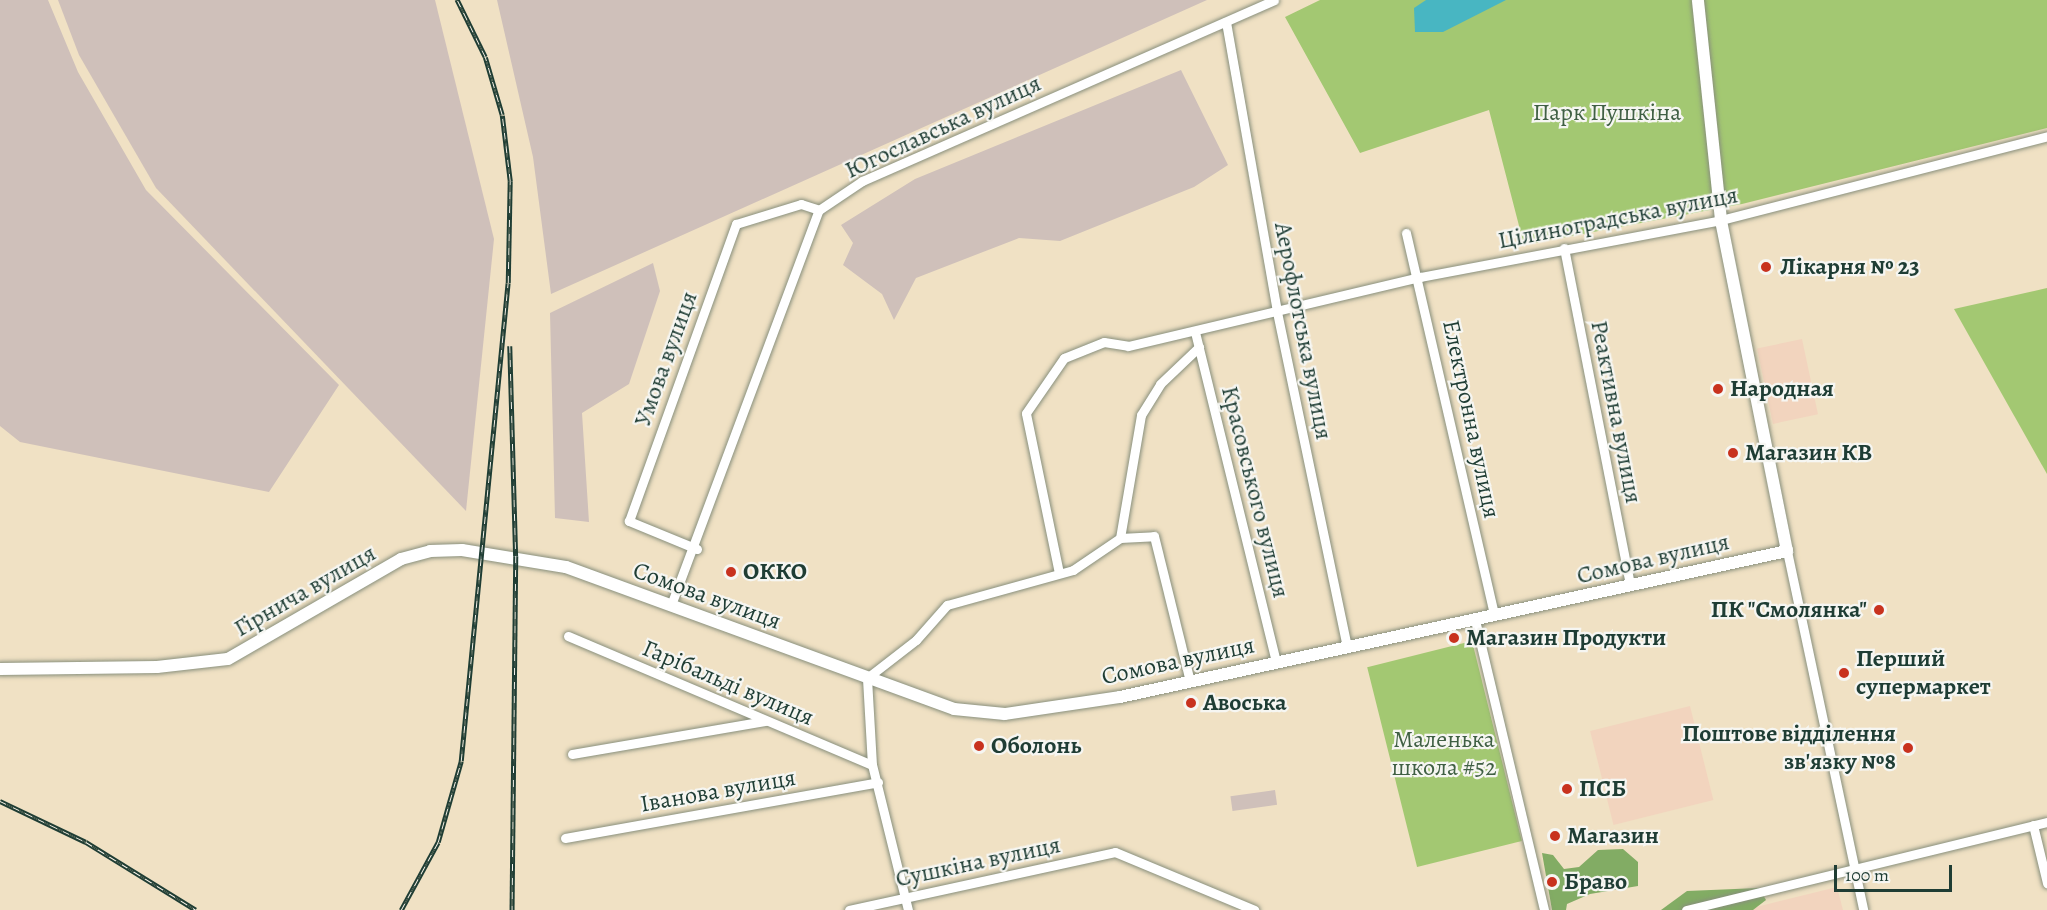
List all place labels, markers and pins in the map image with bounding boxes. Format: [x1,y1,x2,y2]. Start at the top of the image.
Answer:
place label: Лікарня № 23 [1780,253,1920,281]
marker: Лікарня № 23 [1757,258,1775,276]
place label: Народная [1730,375,1834,403]
marker: Народная [1711,382,1725,396]
place label: Магазин КВ [1745,439,1872,467]
marker: Магазин КВ [1726,446,1740,460]
place label: ОККО [743,558,807,586]
marker: ОККО [724,565,738,579]
place label: ПК "Смолянка" [1710,596,1867,624]
marker: ПК "Смолянка" [1872,603,1886,617]
place label: Магазин Продукти [1466,624,1666,652]
marker: Магазин Продукти [1447,631,1461,645]
place label: Перший супермаркет [1856,645,1991,701]
marker: Перший супермаркет [1837,666,1851,680]
place label: Авоська [1203,689,1287,717]
marker: Авоська [1184,696,1198,710]
place label: Поштове відділення зв'язку №8 [1682,720,1896,776]
place label: Оболонь [991,732,1081,760]
marker: Оболонь [972,739,986,753]
marker: Поштове відділення зв'язку №8 [1901,741,1915,755]
place label: ПСБ [1579,775,1626,803]
marker: ПСБ [1560,782,1574,796]
place label: Магазин [1567,822,1659,850]
marker: Магазин [1548,829,1562,843]
place label: Браво [1564,868,1627,896]
marker: Браво [1545,875,1559,889]

